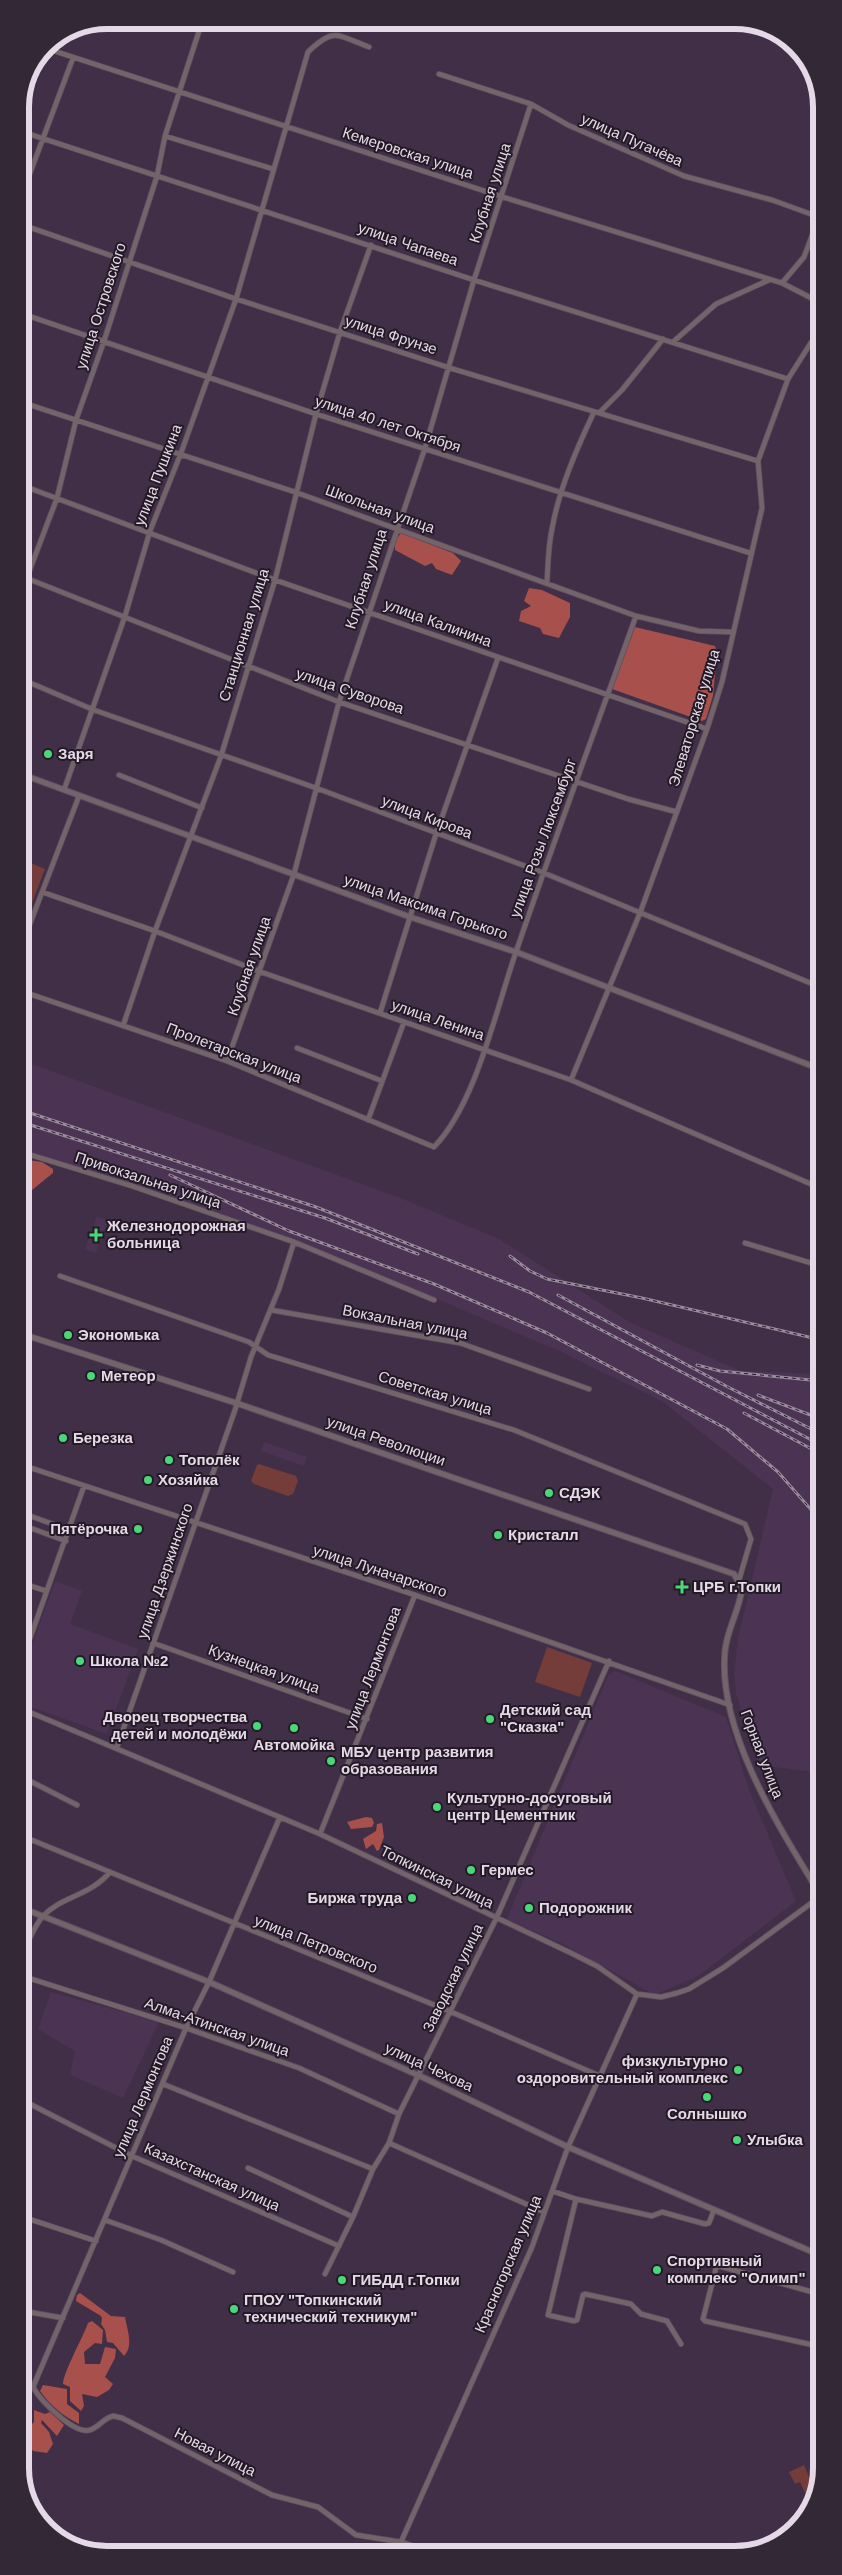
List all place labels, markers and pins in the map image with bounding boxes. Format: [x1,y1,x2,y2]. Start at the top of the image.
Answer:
place label: Заря [58,745,93,762]
marker: Заря [42,748,54,760]
place label: Железнодорожная больница [106,1217,246,1251]
marker: Железнодорожная больница [89,1228,103,1242]
place label: Экономька [78,1326,160,1343]
marker: Экономька [62,1329,74,1341]
place label: Метеор [101,1367,156,1384]
marker: Метеор [85,1370,97,1382]
place label: Березка [73,1429,134,1446]
marker: Березка [57,1432,69,1444]
place label: Тополёк [179,1451,240,1468]
marker: Тополёк [163,1454,175,1466]
place label: Хозяйка [158,1471,219,1488]
marker: Хозяйка [142,1474,154,1486]
place label: СДЭК [559,1484,601,1501]
marker: СДЭК [543,1487,555,1499]
place label: Пятёрочка [50,1520,129,1537]
marker: Пятёрочка [132,1523,144,1535]
place label: Кристалл [508,1526,579,1543]
marker: Кристалл [492,1529,504,1541]
place label: ЦРБ г.Топки [693,1578,781,1595]
marker: ЦРБ г.Топки [675,1580,689,1594]
place label: Школа №2 [90,1652,168,1669]
marker: Школа №2 [74,1655,86,1667]
place label: Детский сад "Сказка" [500,1701,591,1735]
place label: Дворец творчества детей и молодёжи [103,1708,248,1742]
marker: Детский сад "Сказка" [484,1713,496,1725]
marker: Дворец творчества детей и молодёжи [251,1720,263,1732]
marker: Автомойка [288,1722,300,1734]
place label: Автомойка [253,1736,335,1753]
place label: МБУ центр развития образования [341,1743,494,1777]
marker: МБУ центр развития образования [325,1755,337,1767]
place label: Культурно-досуговый центр Цементник [447,1789,612,1823]
marker: Культурно-досуговый центр Цементник [431,1801,443,1813]
place label: Гермес [481,1861,534,1878]
marker: Гермес [465,1864,477,1876]
place label: Биржа труда [308,1889,403,1906]
marker: Биржа труда [406,1892,418,1904]
place label: Подорожник [539,1899,632,1916]
marker: Подорожник [523,1902,535,1914]
place label: физкультурно оздоровительный комплекс [517,2052,728,2086]
marker: физкультурно оздоровительный комплекс [732,2064,744,2076]
marker: Солнышко [701,2091,713,2103]
place label: Солнышко [667,2105,747,2122]
place label: Улыбка [747,2131,803,2148]
marker: Улыбка [731,2134,743,2146]
place label: Спортивный комплекс "Олимп" [667,2252,806,2286]
marker: Спортивный комплекс "Олимп" [651,2264,663,2276]
place label: ГИБДД г.Топки [352,2271,460,2288]
marker: ГИБДД г.Топки [336,2274,348,2286]
place label: ГПОУ "Топкинский технический техникум" [244,2291,417,2325]
marker: ГПОУ "Топкинский технический техникум" [228,2303,240,2315]

